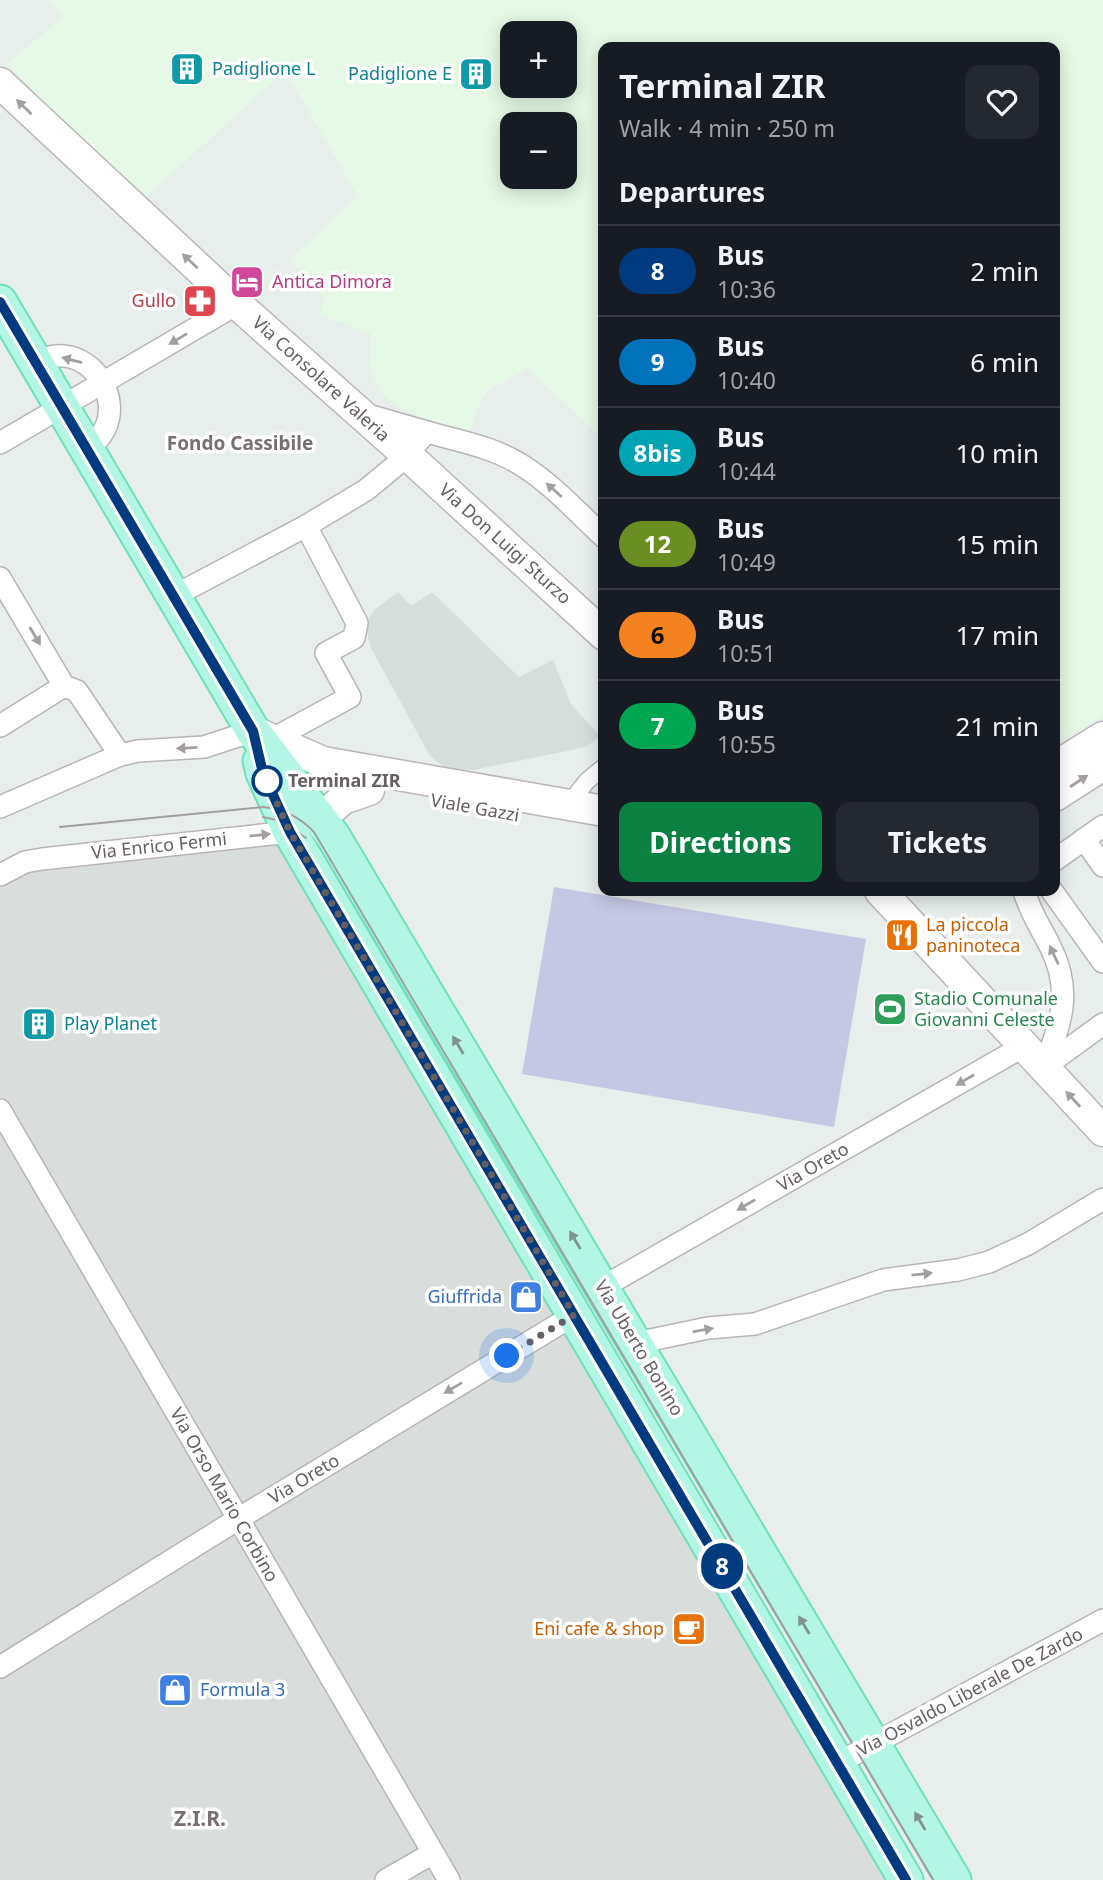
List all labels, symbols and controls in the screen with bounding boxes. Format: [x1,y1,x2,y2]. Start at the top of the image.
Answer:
map controls [500,21,577,189]
button: + [500,21,577,98]
building icon: Padiglione L [168,50,206,88]
building icon: Padiglione E [457,55,495,93]
place label: Padiglione L [212,56,315,80]
place label: Padiglione E [348,61,452,85]
text: Terminal ZIR [619,63,825,108]
button: heart [965,65,1039,139]
one-way arrow [15,98,32,115]
button: − [500,112,577,189]
text: Walk · 4 min · 250 m [619,112,835,144]
text: Departures [619,174,765,210]
text: Bus [717,237,764,273]
text: 2 min [970,253,1039,289]
one-way arrow [182,254,199,270]
text: 8 [651,254,664,287]
hotel icon: Antica Dimora [228,263,266,301]
place label: Antica Dimora [272,269,392,293]
text: 10:36 [717,273,776,305]
pharmacy icon: Gullo [181,282,219,320]
place label: Gullo [132,288,176,312]
street label: Via Consolare Valeria [248,310,396,446]
text: Bus [717,328,764,364]
one-way arrow [168,333,188,345]
text: 6 min [970,344,1039,380]
text: 9 [651,345,664,378]
one-way arrow [61,354,82,364]
text: 10:40 [717,364,776,396]
text: Bus [717,419,764,455]
district label: Fondo Cassibile [167,430,313,456]
text: 10 min [955,435,1039,471]
text: 8bis [633,436,682,469]
text: 10:44 [717,455,776,487]
street label: Via Don Luigi Sturzo [434,477,577,609]
one-way arrow [546,483,563,499]
text: Bus [717,510,764,546]
text: 15 min [955,526,1039,562]
text: 12 [644,527,671,560]
text: 10:49 [717,546,776,578]
text: Bus [717,601,764,637]
text: 17 min [955,617,1039,653]
text: 6 [651,618,664,651]
one-way arrow [29,627,41,646]
text: 10:51 [717,637,776,669]
text: Bus [717,692,764,728]
text: 21 min [955,708,1039,744]
text: 7 [651,709,664,742]
text: 10:55 [717,728,776,760]
one-way arrow [176,743,198,754]
marker: Terminal ZIR [252,766,282,796]
place label: Terminal ZIR [288,768,401,792]
one-way arrow [1069,774,1089,787]
street label: Viale Gazzi [429,787,521,827]
button: Directions [619,802,822,882]
button: Tickets [836,802,1039,882]
street label: Via Enrico Fermi [90,826,228,864]
one-way arrow [249,829,271,840]
place label: La piccola paninoteca [926,912,1020,957]
restaurant icon: La piccola paninoteca [883,916,921,954]
one-way arrow [1048,945,1060,965]
place label: Stadio Comunale Giovanni Celeste [914,986,1058,1031]
sports icon: Stadio Comunale Giovanni Celeste [871,990,909,1028]
building icon: Play Planet [20,1005,58,1043]
place label: Play Planet [64,1011,157,1035]
one-way arrow [451,1036,464,1055]
one-way arrow [955,1074,975,1086]
one-way arrow [1066,1091,1082,1108]
street label: Via Oreto [772,1136,853,1196]
one-way arrow [737,1199,756,1211]
one-way arrow [568,1231,581,1250]
one-way arrow [911,1268,933,1279]
street label: Via Uberto Bonino [590,1275,690,1420]
shop icon: Giuffrida [507,1278,545,1316]
place label: Giuffrida [427,1284,502,1308]
one-way arrow [692,1324,714,1335]
your location [489,1338,524,1373]
one-way arrow [443,1382,463,1395]
street label: Via Orso Mario Corbino [165,1403,285,1586]
street label: Via Oreto [263,1448,343,1509]
line badge: 8 [699,1543,745,1589]
text: 8 [715,1549,729,1582]
cafe icon: Eni cafe & shop [670,1610,708,1648]
place label: Eni cafe & shop [534,1616,664,1640]
one-way arrow [797,1616,810,1635]
street label: Via Osvaldo Liberale De Zardo [852,1621,1087,1761]
shop icon: Formula 3 [156,1671,194,1709]
place label: Formula 3 [200,1677,285,1701]
district label: Z.I.R. [174,1804,226,1832]
one-way arrow [913,1812,926,1831]

